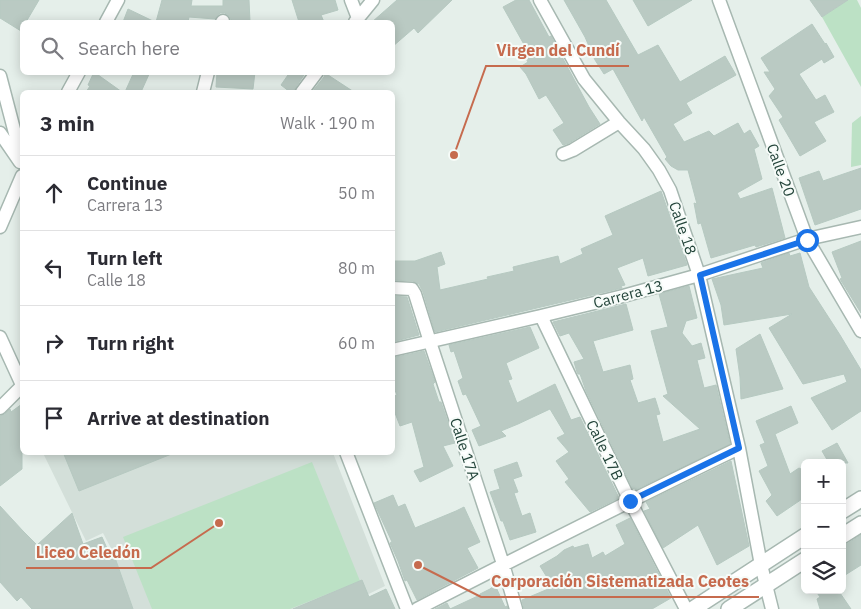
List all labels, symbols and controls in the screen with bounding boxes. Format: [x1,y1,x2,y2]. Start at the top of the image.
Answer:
search box [20,20,395,75]
icon: search [38,34,66,62]
callout: Virgen del Cundí [486,35,629,66]
text: Search here [78,36,180,60]
text: Virgen del Cundí [496,40,620,60]
text: 3 min [40,109,95,137]
text: Walk · 190 m [280,113,375,133]
street label: Calle 20 [763,141,799,199]
text: Continue [87,171,167,195]
icon: ahead [40,179,68,207]
text: 50 m [338,183,375,203]
text: Carrera 13 [87,195,163,215]
street label: Calle 18 [665,199,701,257]
route start [796,229,819,252]
text: Turn left [87,246,163,270]
icon: left [40,254,68,282]
text: 80 m [338,258,375,278]
text: Calle 18 [87,270,146,290]
street label: Carrera 13 [591,276,665,312]
icon: right [40,329,68,357]
text: Turn right [87,331,174,355]
text: 60 m [338,333,375,353]
icon: arrive [40,404,68,432]
text: Arrive at destination [87,406,270,430]
street label: Calle 17A [446,415,484,483]
street label: Calle 17B [582,417,628,483]
map controls [801,459,846,594]
button: + [801,459,846,504]
route end [619,490,642,513]
button: − [801,504,846,549]
callout: Liceo Celedón [26,537,151,568]
text: Liceo Celedón [36,542,140,562]
button: layers [801,549,846,594]
callout: Corporación Sistematizada Ceotes [481,566,759,597]
text: Corporación Sistematizada Ceotes [491,571,749,591]

